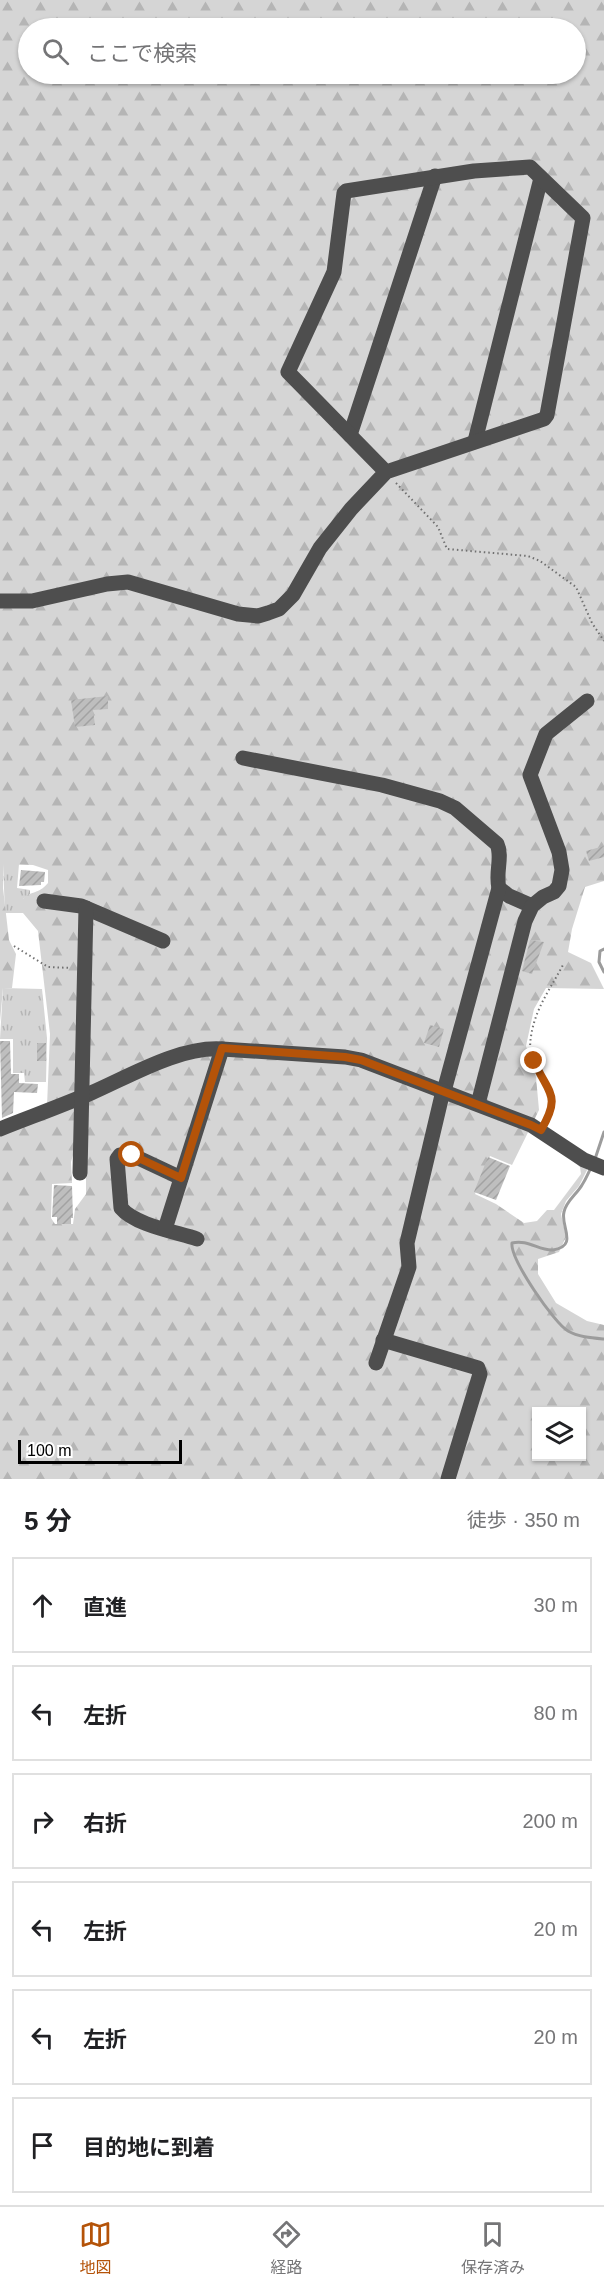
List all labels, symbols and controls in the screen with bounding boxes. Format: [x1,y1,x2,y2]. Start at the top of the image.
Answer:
search box [18,18,586,84]
icon: search [39,35,72,68]
text: ここで検索 [87,41,197,66]
route end [520,1047,546,1073]
route start [118,1141,144,1167]
map controls [532,1407,586,1461]
button: layers [532,1407,586,1461]
scale bar [18,1437,182,1464]
text: 100 m [27,1442,71,1459]
text: 5 分 [24,1506,72,1536]
text: 徒歩 · 350 m [467,1509,580,1531]
icon: ahead [26,1589,59,1622]
text: 30 m [534,1594,578,1616]
text: 直進 [83,1595,127,1620]
icon: left [26,1697,59,1730]
text: 80 m [534,1702,578,1724]
text: 左折 [83,1703,127,1728]
icon: right [26,1805,59,1838]
text: 200 m [522,1810,578,1832]
text: 右折 [83,1811,127,1836]
icon: left [26,1913,59,1946]
text: 20 m [534,1918,578,1940]
text: 左折 [83,1919,127,1944]
icon: left [26,2021,59,2054]
text: 20 m [534,2026,578,2048]
text: 左折 [83,2027,127,2052]
icon: arrive [26,2129,59,2162]
text: 目的地に到着 [83,2135,215,2160]
tab: 地図 [79,2218,112,2278]
tab: 経路 [270,2218,303,2278]
tab: 保存済み [461,2218,525,2278]

